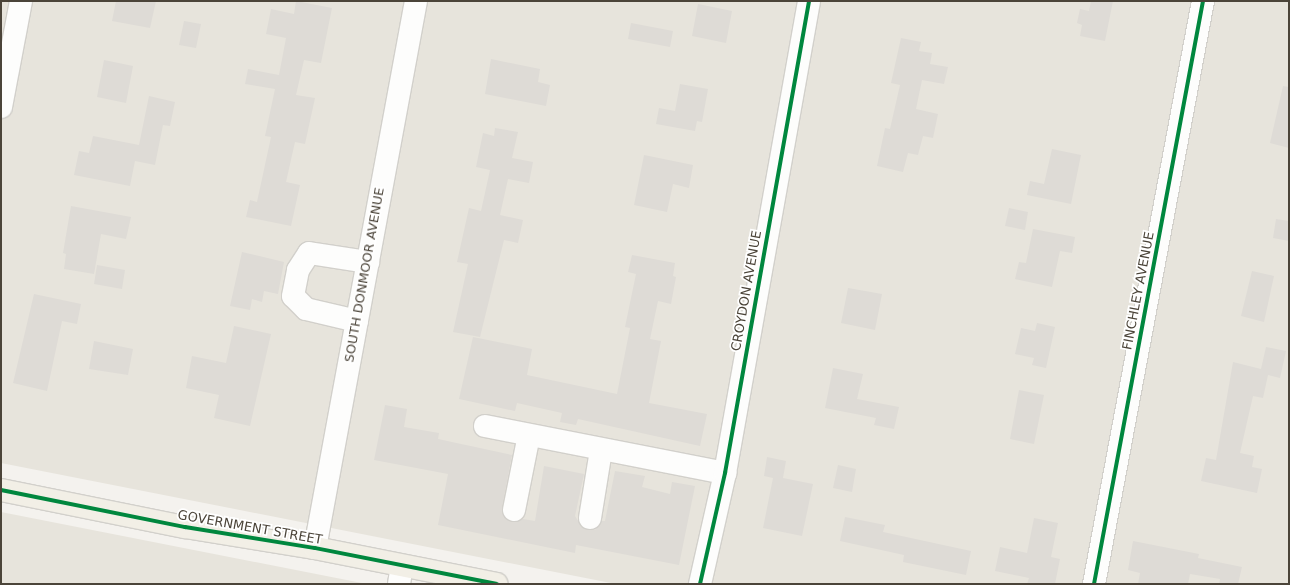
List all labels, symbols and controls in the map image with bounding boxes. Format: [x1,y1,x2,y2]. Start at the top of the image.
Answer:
street label: SOUTH DONMOOR AVENUE [342,186,388,364]
street label: CROYDON AVENUE [729,229,765,353]
street label: FINCHLEY AVENUE [1120,231,1158,351]
street label: GOVERNMENT STREET [176,508,324,548]

